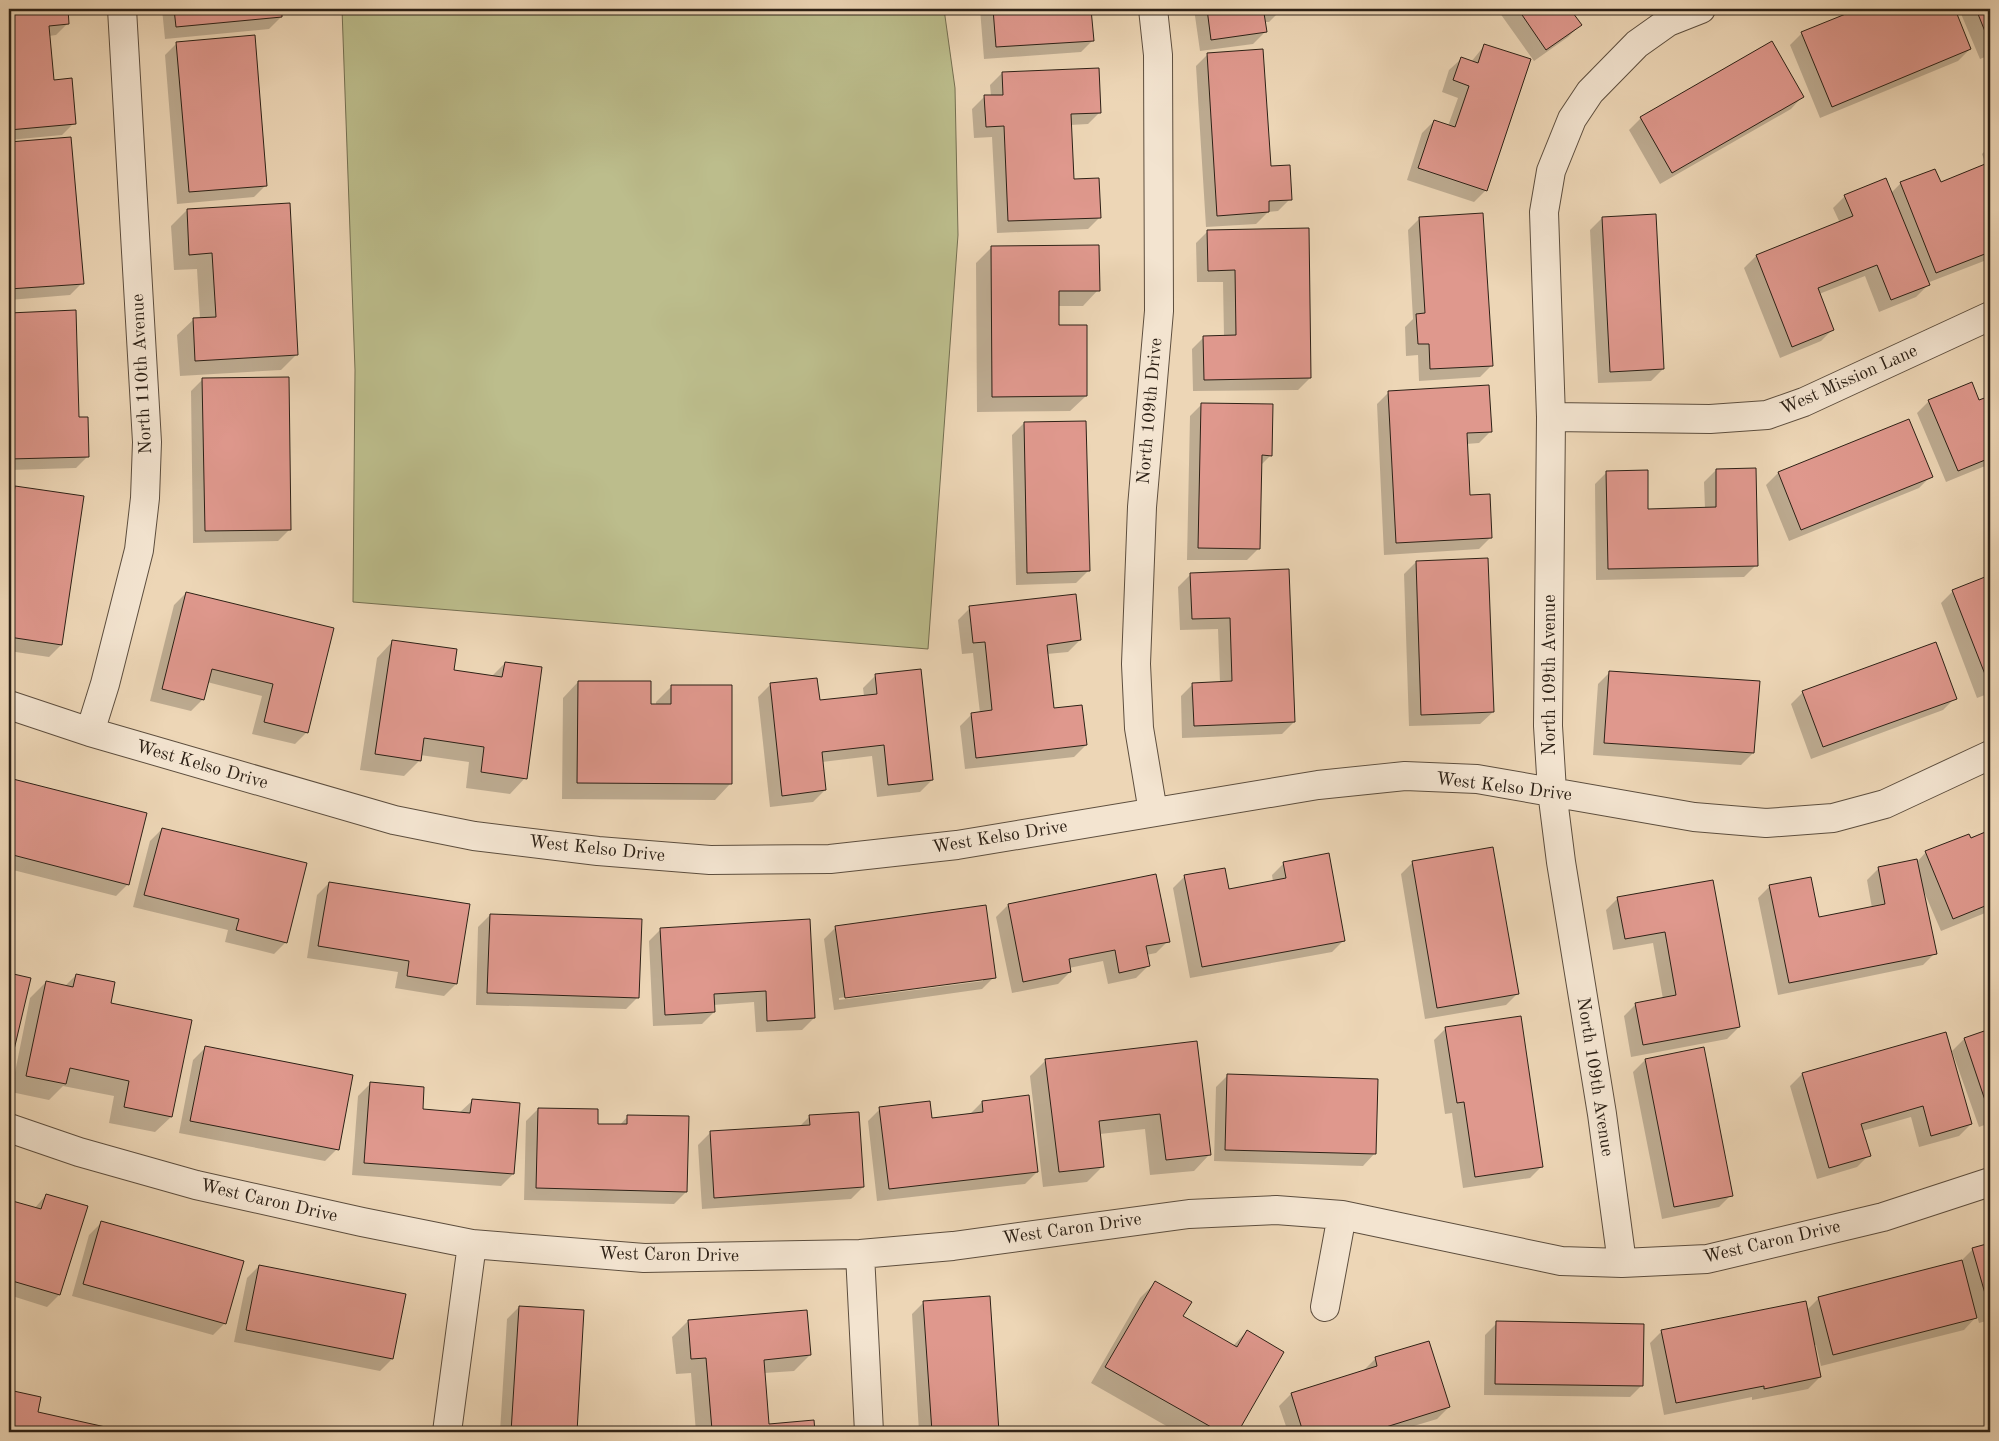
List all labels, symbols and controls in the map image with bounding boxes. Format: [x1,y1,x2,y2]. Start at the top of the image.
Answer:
street label: North 110th Avenue [129,293,155,455]
street label: North 109th Drive [1135,337,1165,485]
street label: West Mission Lane [1778,342,1920,418]
street label: North 109th Avenue [1541,595,1559,755]
street label: West Kelso Drive [134,738,270,792]
street label: West Kelso Drive [1435,770,1573,804]
street label: West Kelso Drive [931,817,1069,857]
street label: West Kelso Drive [528,833,666,865]
street label: North 109th Avenue [1574,996,1616,1158]
street label: West Caron Drive [199,1176,339,1226]
street label: West Caron Drive [1001,1210,1143,1248]
street label: West Caron Drive [1702,1217,1842,1267]
street label: West Caron Drive [599,1245,739,1265]

